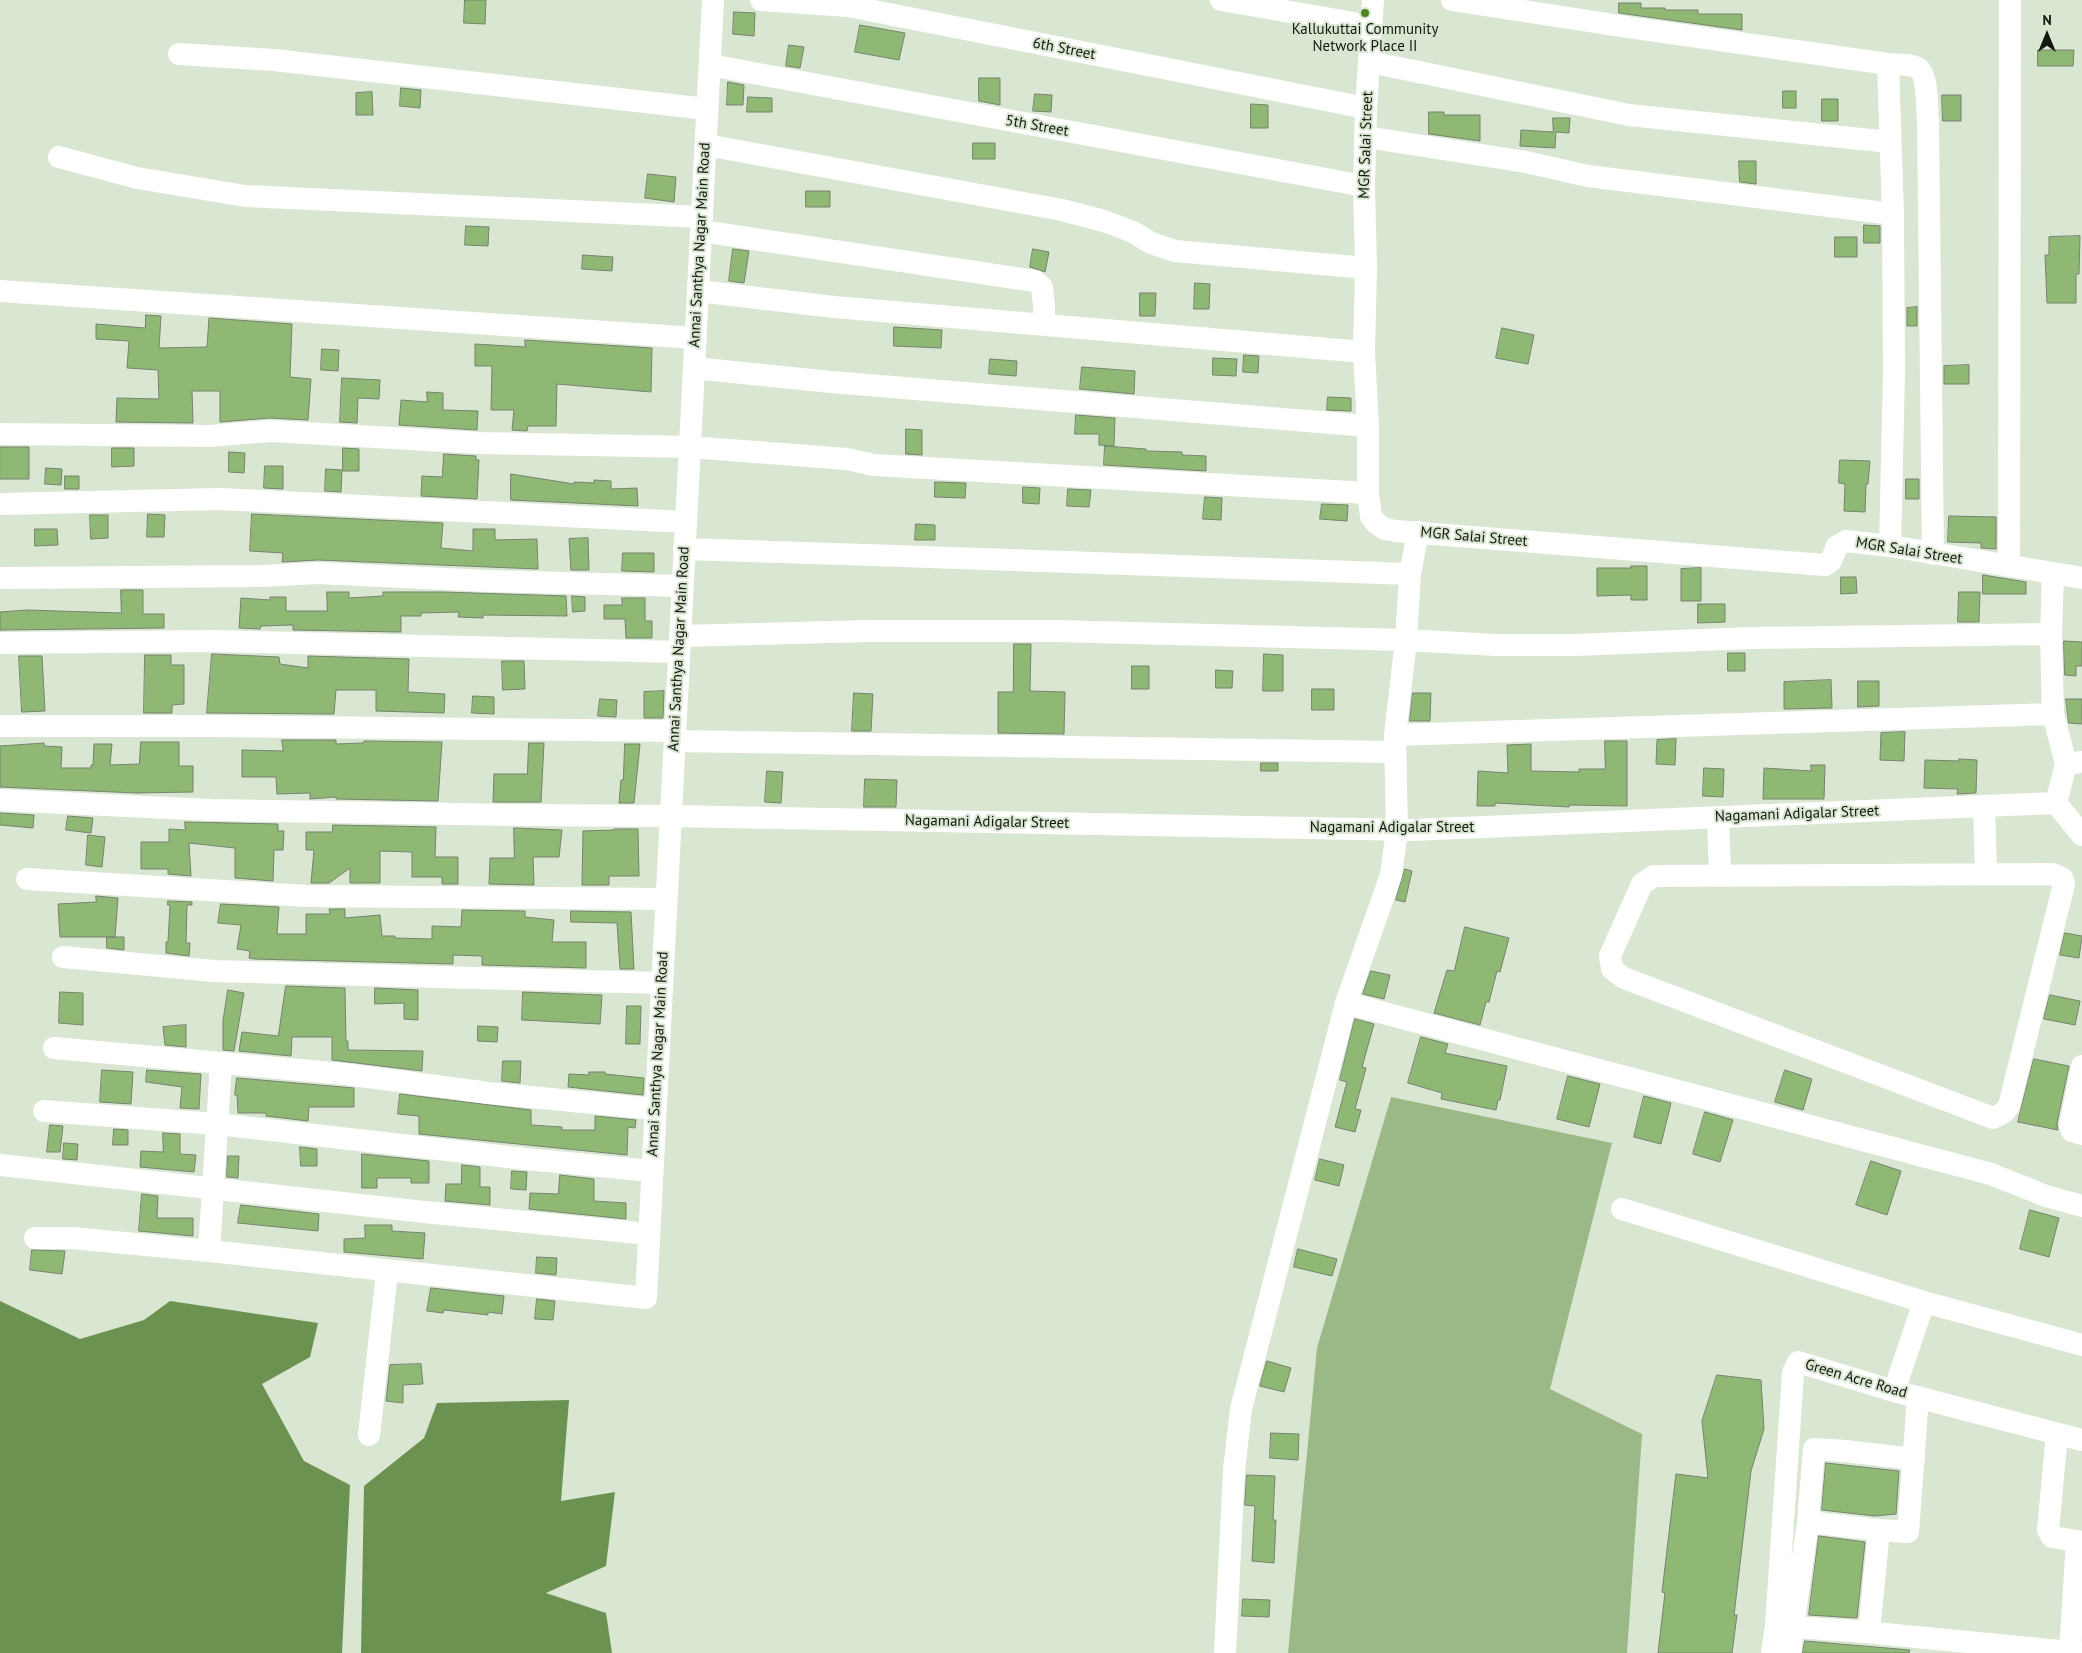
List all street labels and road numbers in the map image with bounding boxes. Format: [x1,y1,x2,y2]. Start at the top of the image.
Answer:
street label: 6th Street [1031,34,1097,64]
street label: MGR Salai Street [1355,91,1377,199]
street label: 5th Street [1004,112,1070,140]
street label: Annai Santhya Nagar Main Road [686,142,714,348]
street label: MGR Salai Street [1420,523,1528,551]
street label: MGR Salai Street [1854,534,1964,568]
street label: Annai Santhya Nagar Main Road [665,546,693,752]
street label: Nagamani Adigalar Street [1714,802,1880,826]
street label: Nagamani Adigalar Street [905,812,1069,832]
street label: Nagamani Adigalar Street [1310,819,1474,837]
street label: Annai Santhya Nagar Main Road [644,951,672,1157]
street label: Green Acre Road [1803,1356,1909,1402]

